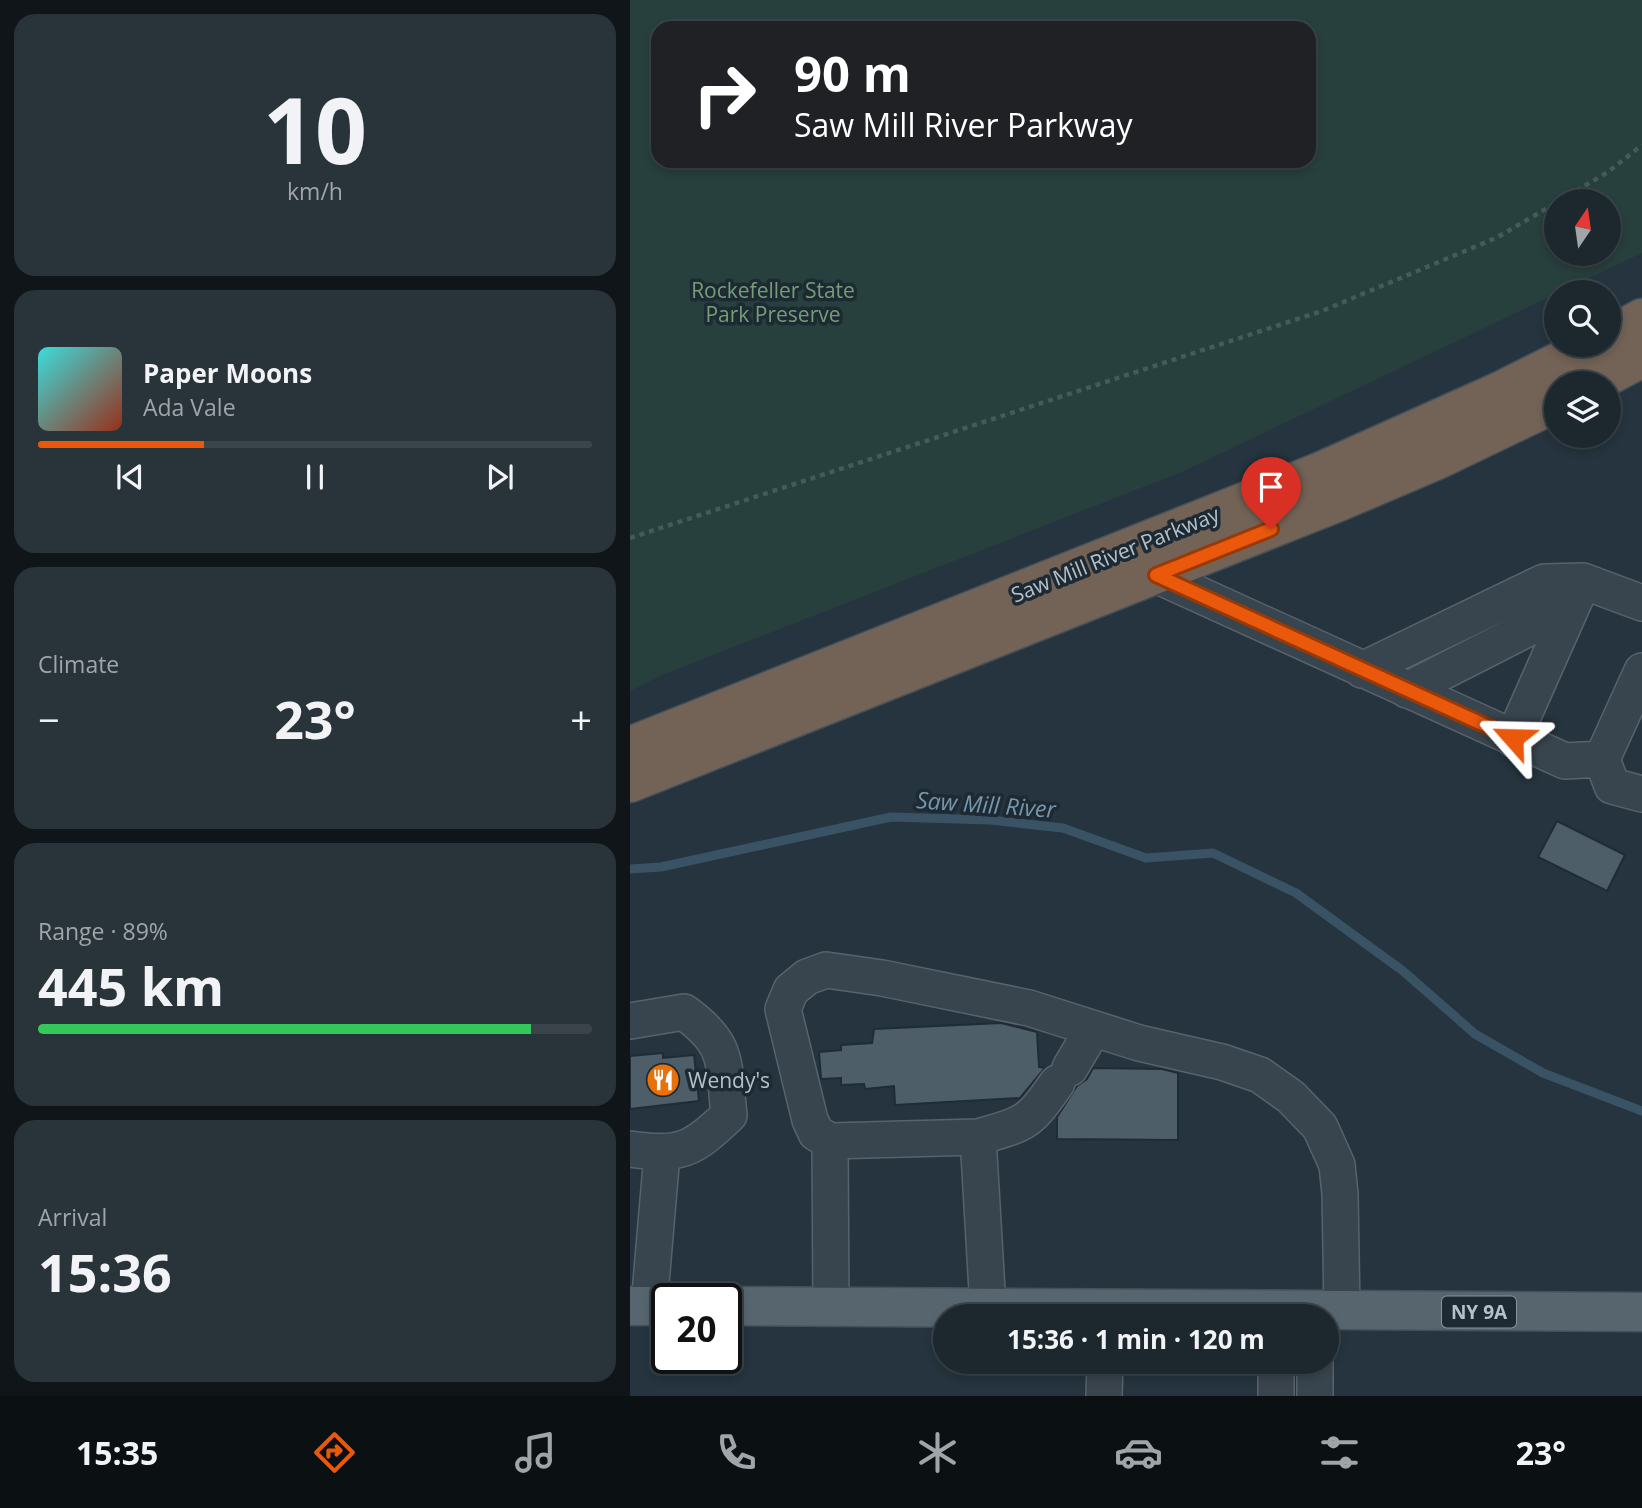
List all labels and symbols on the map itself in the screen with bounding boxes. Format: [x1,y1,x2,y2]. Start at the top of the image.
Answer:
north arrow [1544,189,1620,266]
park label: Rockefeller State Park Preserve [691,276,855,328]
pin [1241,457,1301,529]
street label: Saw Mill River Parkway [1007,499,1224,609]
position arrow [1476,701,1550,775]
water label: Saw Mill River [915,783,1058,825]
restaurant icon: Wendy's [644,1061,682,1099]
place label: Wendy's [688,1066,770,1094]
speed limit sign: 20 [651,1283,742,1374]
road number: NY 9A [1442,1296,1516,1328]

